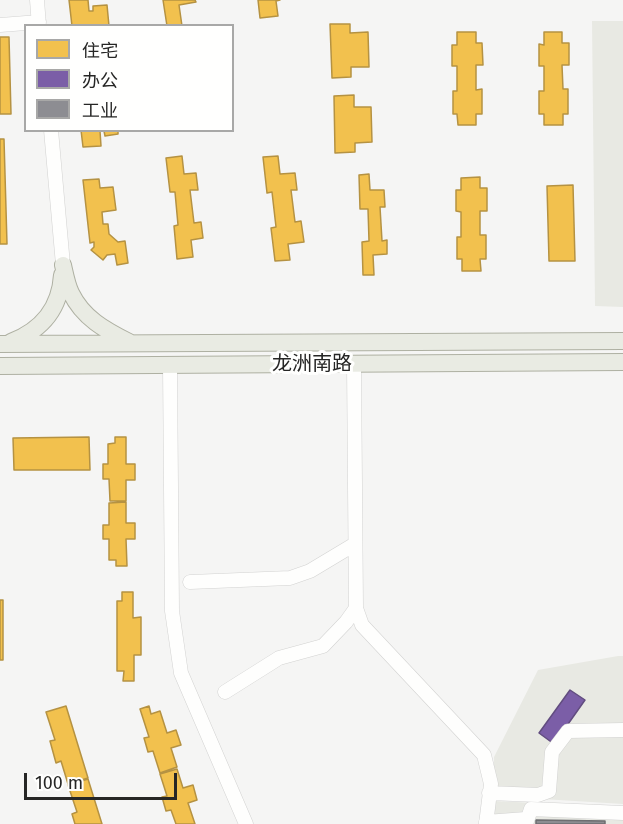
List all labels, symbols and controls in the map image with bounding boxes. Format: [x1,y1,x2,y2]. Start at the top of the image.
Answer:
legend [24,24,234,132]
text: 住宅 [82,40,118,62]
text: 办公 [82,70,118,92]
text: 工业 [82,100,118,122]
street label: 龙洲南路 [272,352,352,376]
scale bar [27,761,180,799]
text: 100 m [35,772,83,794]

